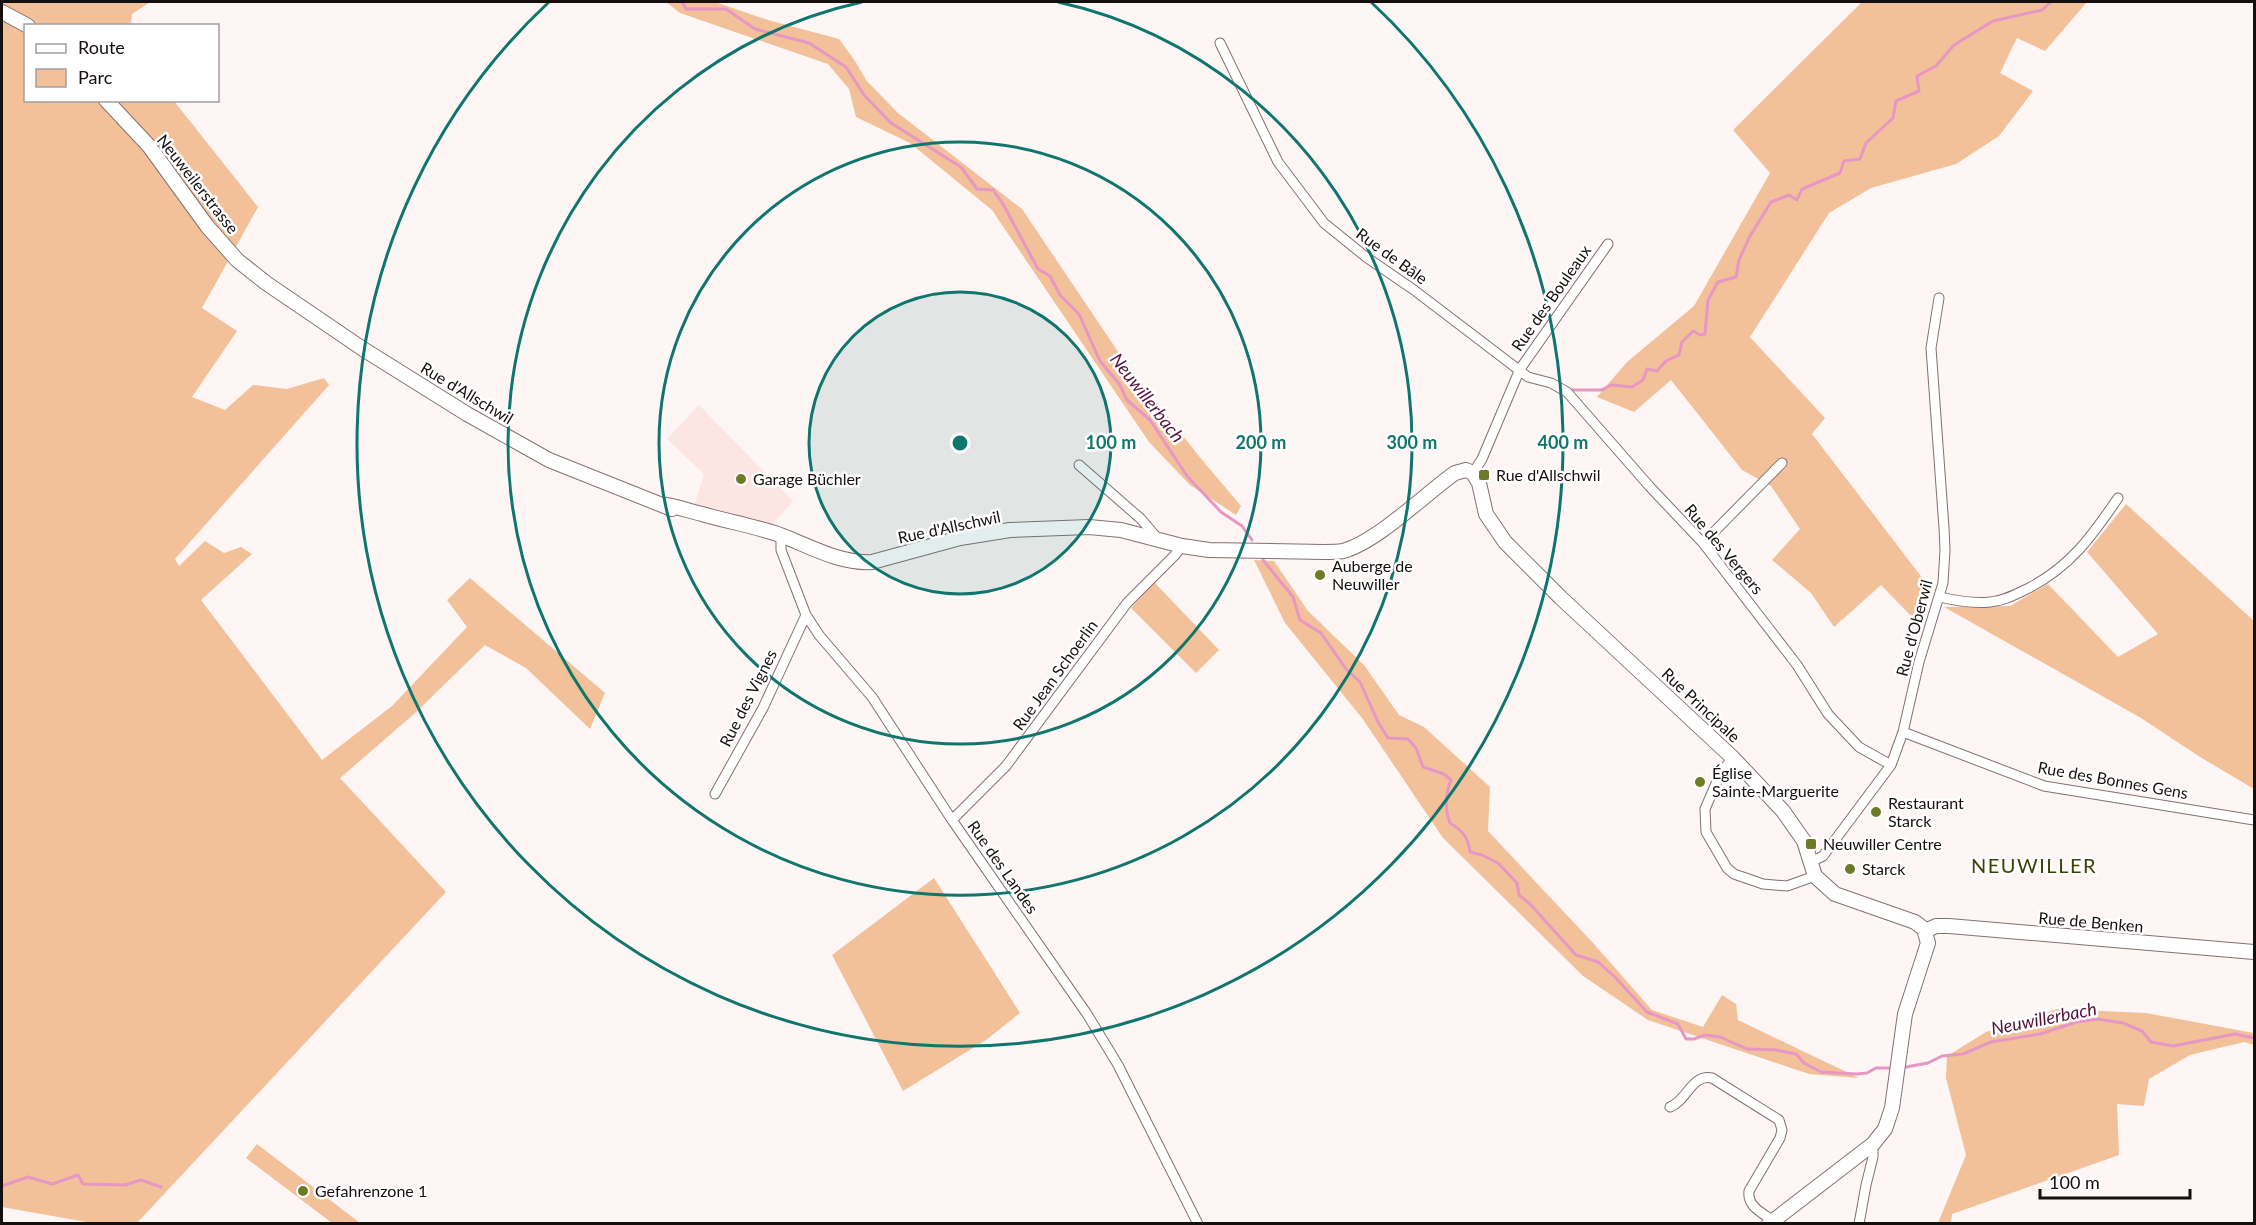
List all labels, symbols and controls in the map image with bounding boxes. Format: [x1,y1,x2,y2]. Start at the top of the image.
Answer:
legend [24,24,219,102]
text: Route [78,36,125,58]
text: Parc [78,66,113,88]
street label: Neuweilerstrasse [154,130,243,237]
street label: Rue de Bâle [1353,223,1431,288]
street label: Rue des Bouleaux [1507,241,1594,354]
water label: Neuwillerbach [1106,348,1189,446]
street label: Rue d'Allschwil [418,358,517,428]
text: 100 m [1086,431,1136,453]
text: 200 m [1236,431,1286,453]
text: 300 m [1387,431,1437,453]
text: 400 m [1538,431,1588,453]
centre of rings [950,433,970,453]
place label: Rue d'Allschwil [1496,465,1600,484]
marker: Rue d'Allschwil [1477,468,1491,482]
place label: Garage Büchler [753,469,861,488]
marker: Garage Büchler [734,472,748,486]
street label: Rue des Vergers [1681,500,1768,598]
street label: Rue d'Allschwil [896,506,1002,547]
place label: Auberge de Neuwiller [1332,556,1413,593]
marker: Auberge de Neuwiller [1313,568,1327,582]
street label: Rue d'Oberwil [1891,577,1936,678]
street label: Rue Jean Schoerlin [1008,616,1101,734]
street label: Rue des Vignes [715,646,780,749]
street label: Rue Principale [1658,664,1744,746]
street label: Rue des Bonnes Gens [2037,757,2190,802]
place label: Église Sainte-Marguerite [1712,763,1839,800]
marker: Église Sainte-Marguerite [1693,775,1707,789]
place label: Restaurant Starck [1888,793,1964,830]
marker: Restaurant Starck [1869,805,1883,819]
street label: Rue des Landes [964,817,1042,917]
place label: Neuwiller Centre [1823,834,1942,853]
marker: Neuwiller Centre [1804,837,1818,851]
district label: NEUWILLER [1971,853,2097,877]
place label: Starck [1862,859,1906,878]
marker: Starck [1843,862,1857,876]
street label: Rue de Benken [2038,907,2144,936]
water label: Neuwillerbach [1989,997,2098,1039]
scale bar [2040,1162,2190,1200]
text: 100 m [2049,1171,2100,1193]
place label: Gefahrenzone 1 [315,1181,427,1200]
marker: Gefahrenzone 1 [296,1184,310,1198]

